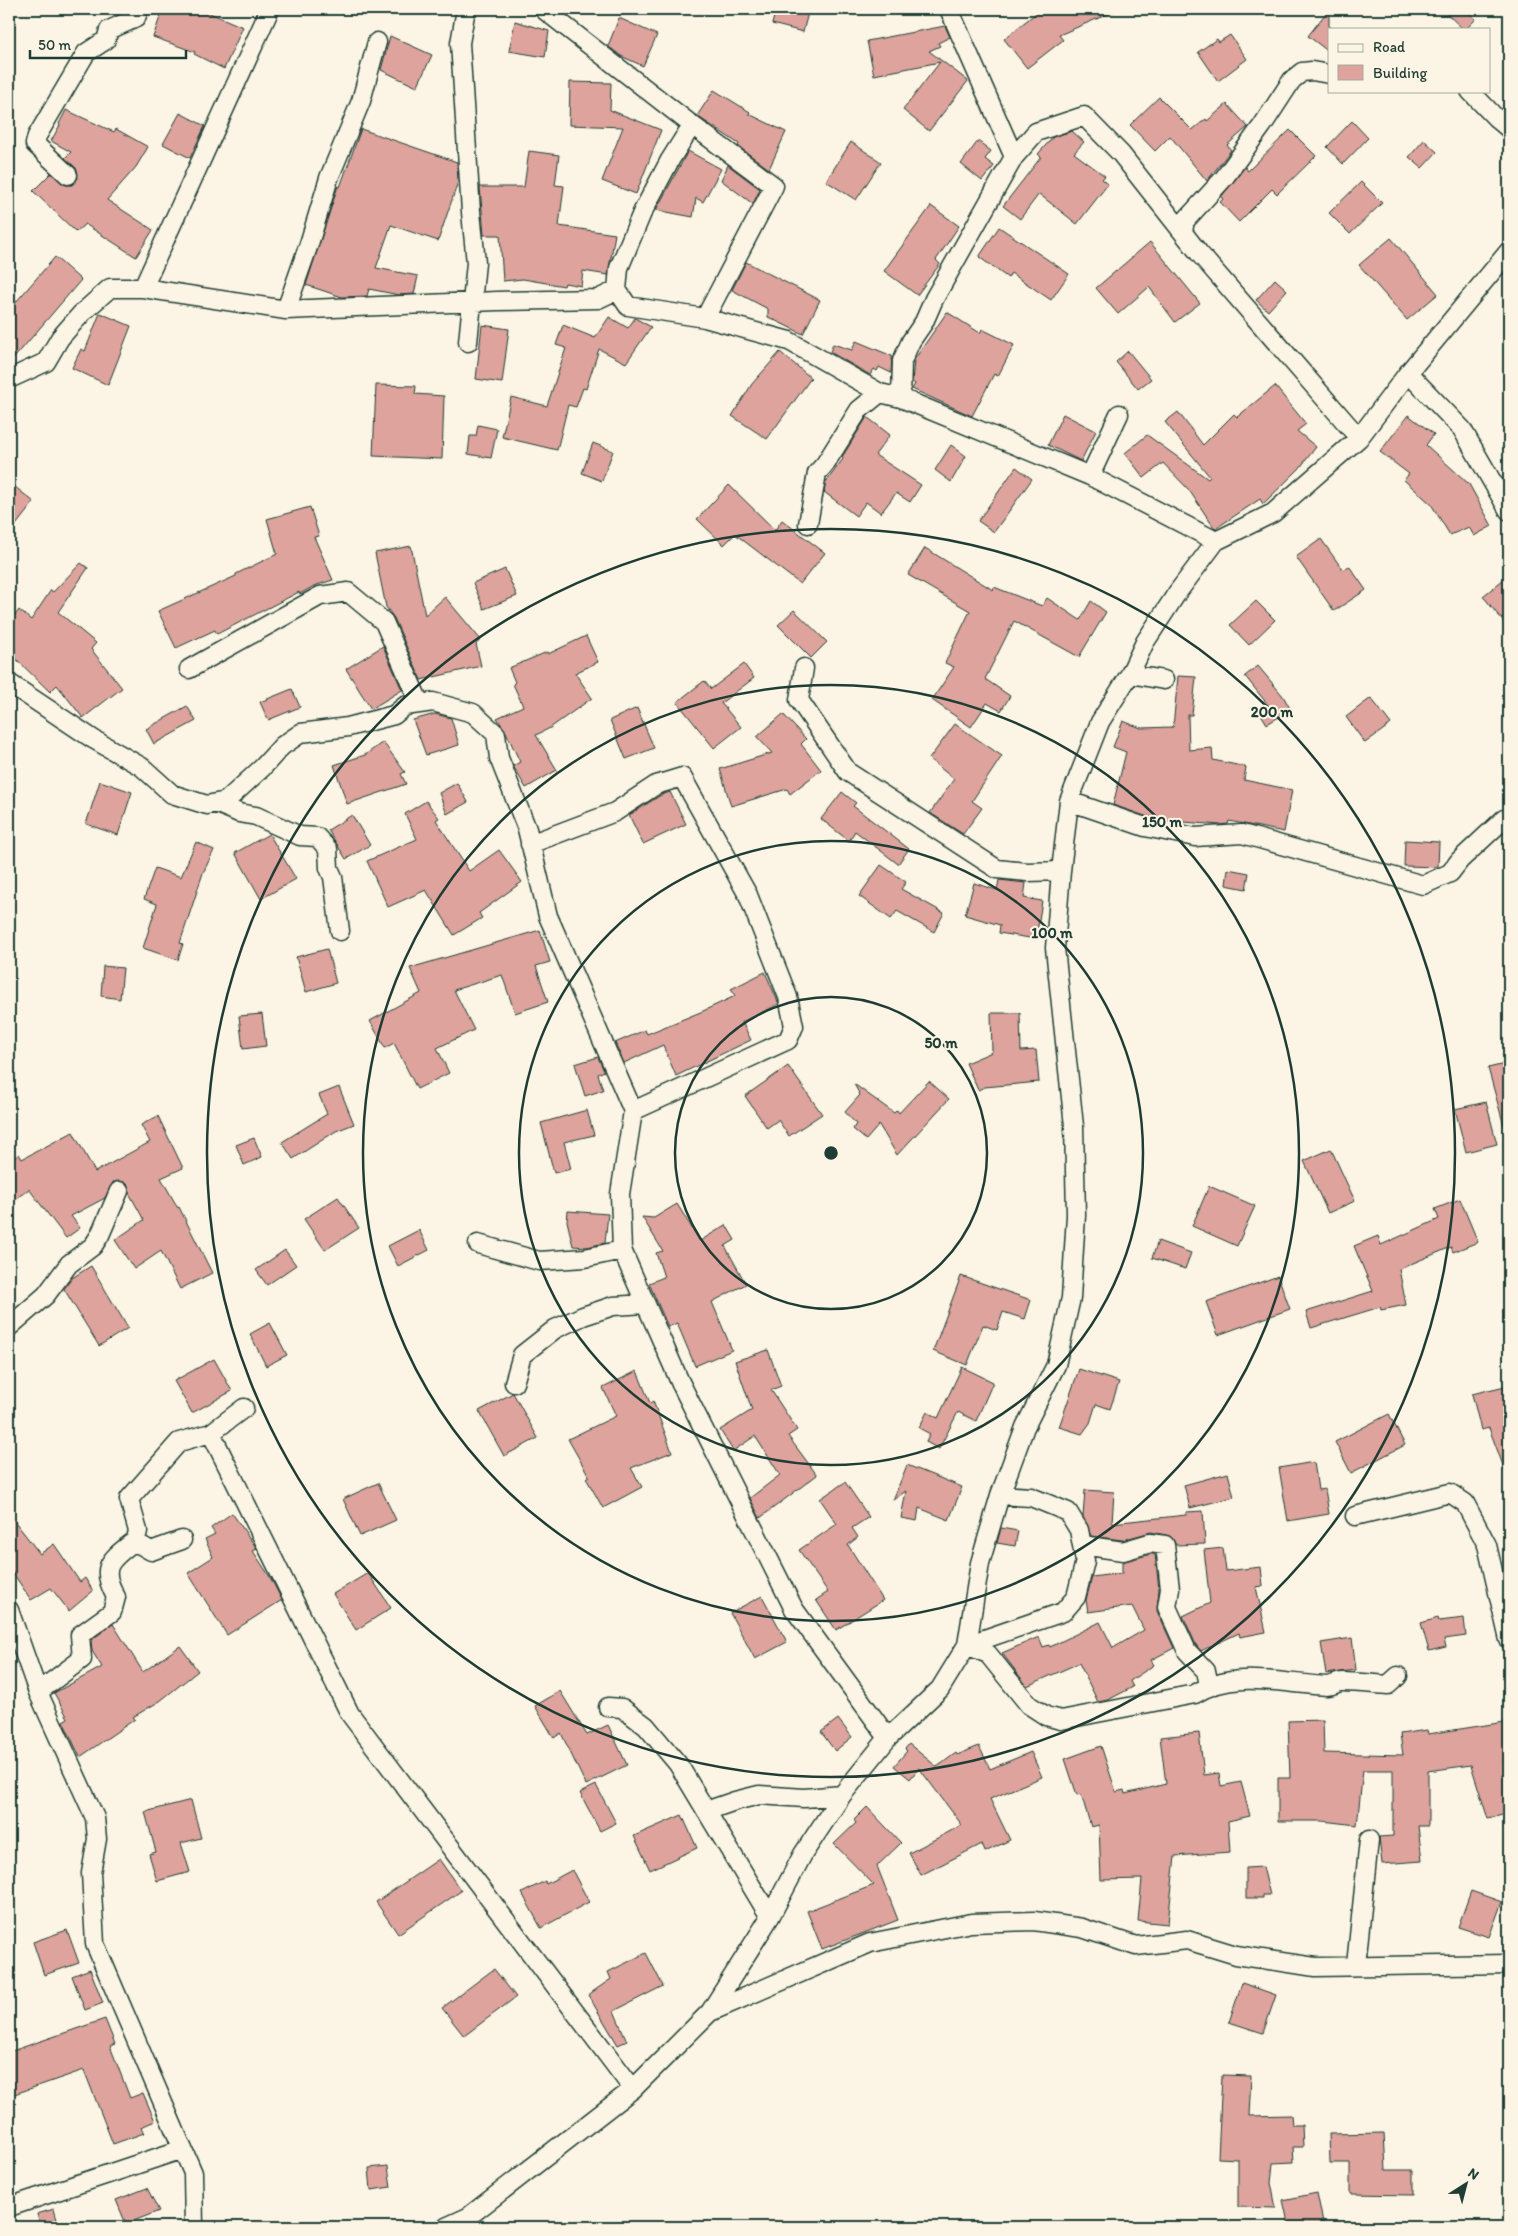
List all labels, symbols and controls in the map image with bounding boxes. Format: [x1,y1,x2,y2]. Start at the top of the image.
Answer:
scale bar [30,28,186,60]
legend [1328,28,1490,92]
text: 50 m [38,36,71,54]
text: Road [1373,38,1406,56]
text: Building [1373,64,1427,82]
text: 200 m [1251,703,1294,721]
text: 150 m [1142,813,1182,831]
text: 100 m [1031,924,1073,942]
text: 50 m [924,1034,958,1052]
centre of rings [822,1144,840,1162]
north arrow [1440,2158,1490,2208]
text: N [1465,2164,1482,2184]

